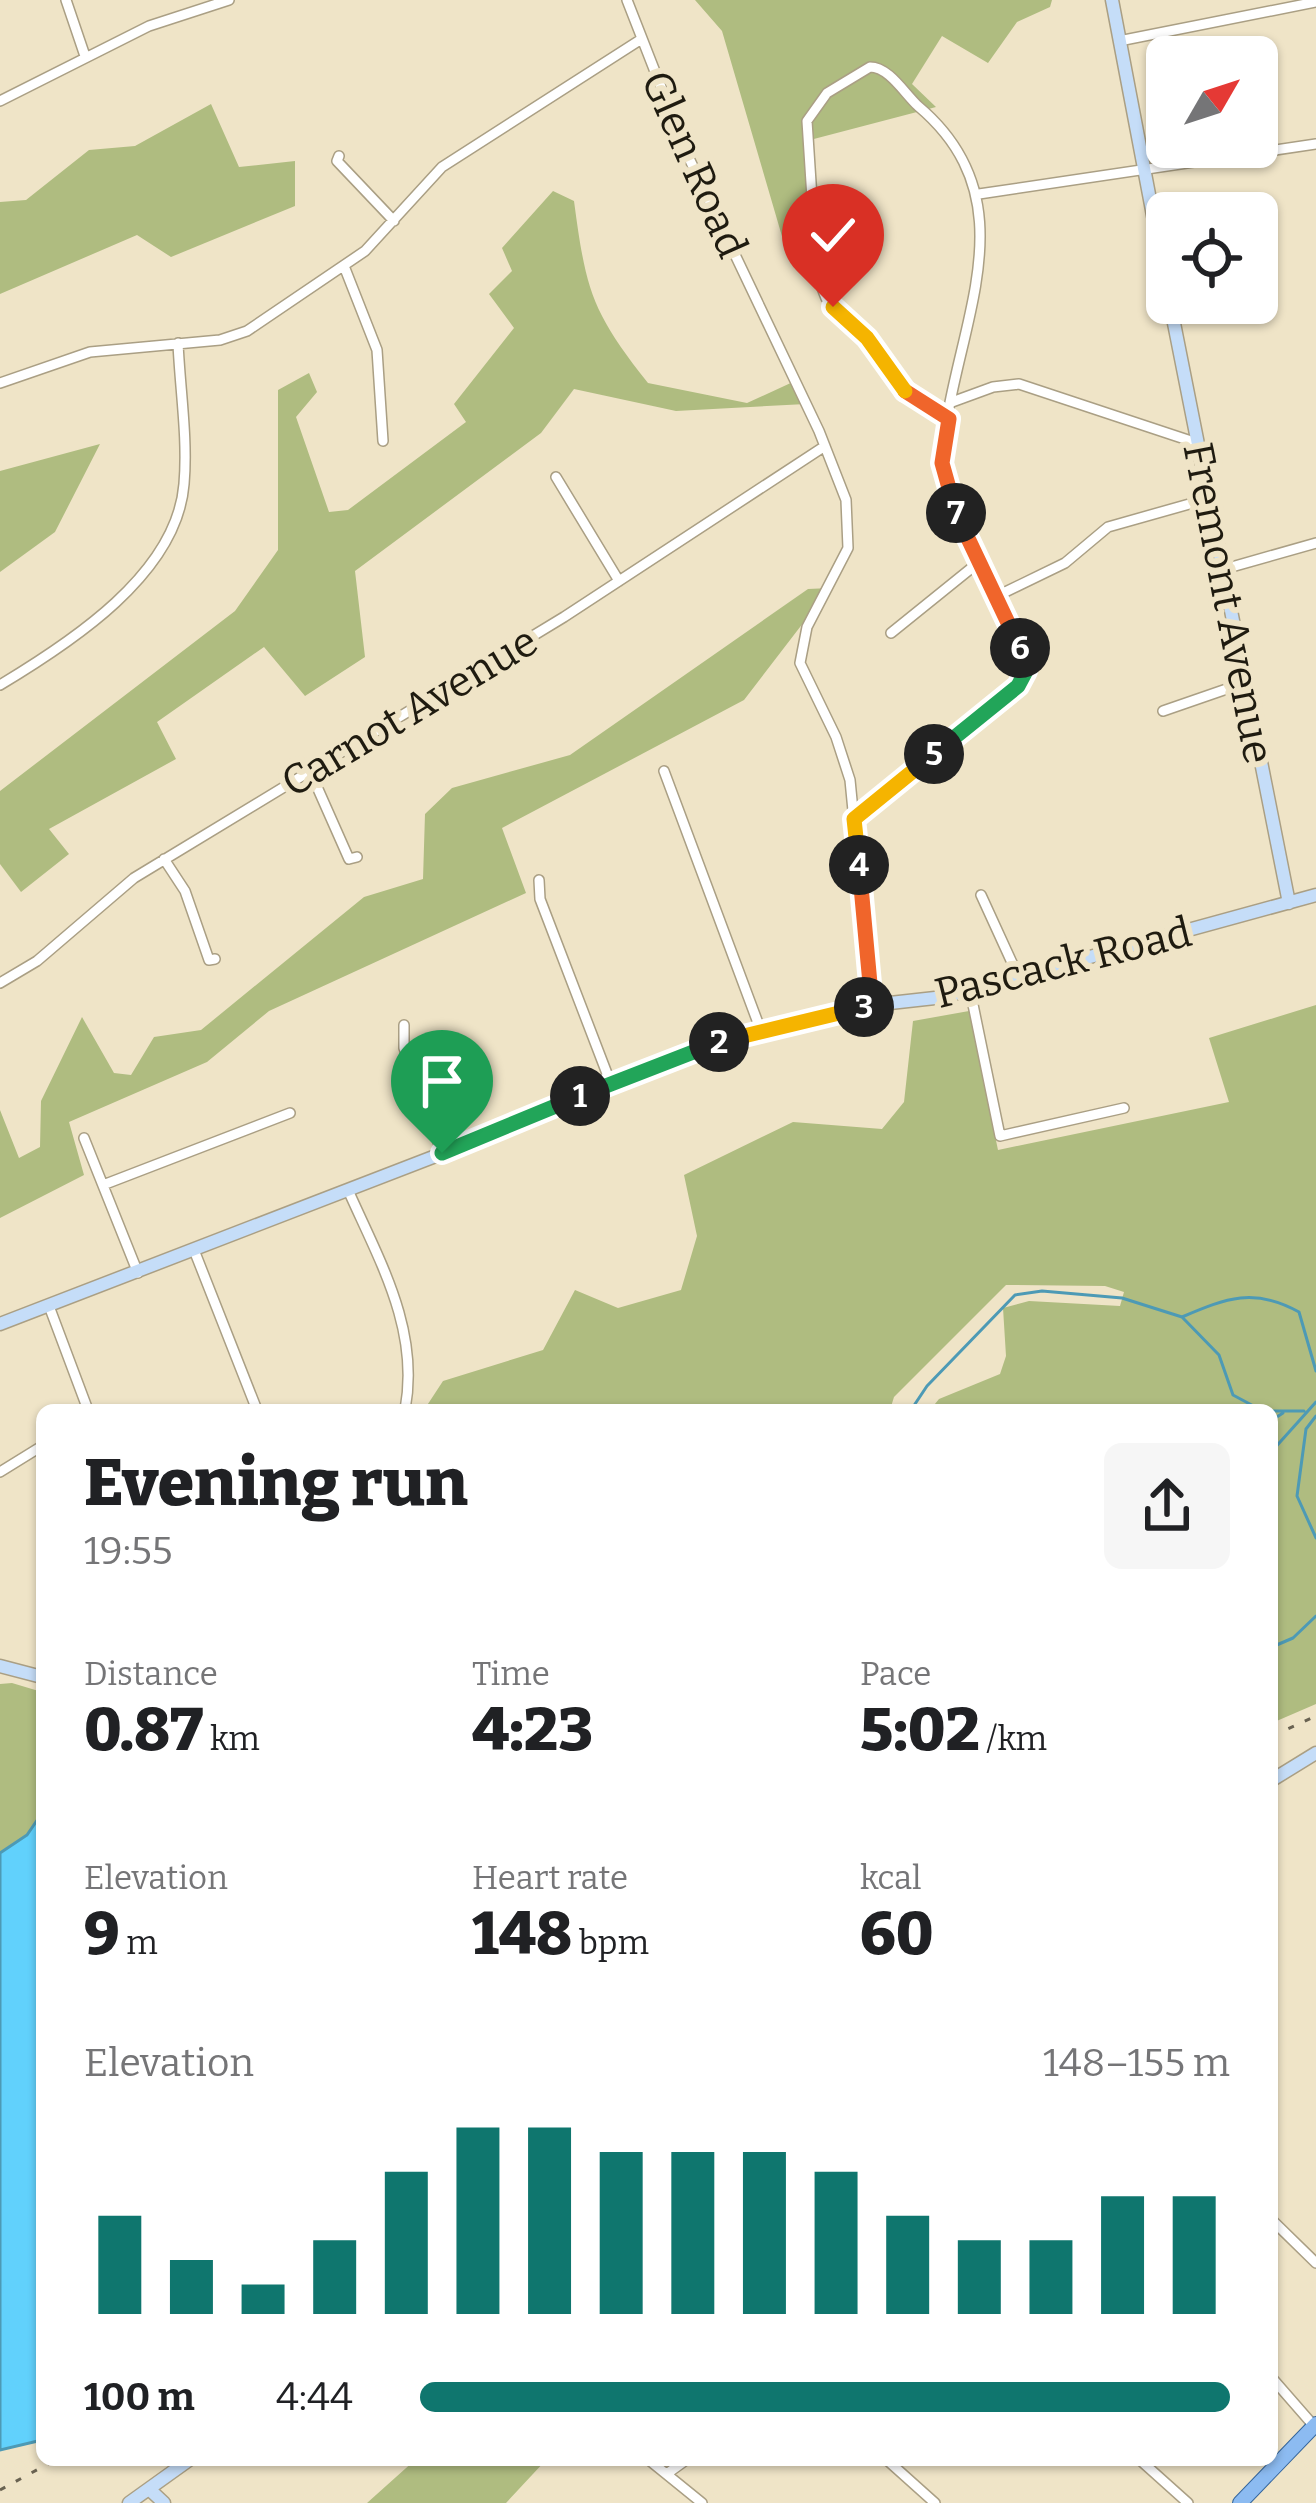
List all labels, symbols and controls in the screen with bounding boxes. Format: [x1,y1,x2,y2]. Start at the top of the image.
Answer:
north arrow [1146,36,1278,168]
map controls [1146,36,1278,324]
street label: Glen Road [631,63,757,266]
pin [782,184,884,307]
button: locate [1146,192,1278,324]
icon: check [800,202,866,268]
street label: Fremont Avenue [1172,439,1284,768]
pin: 7 [926,483,986,543]
text: 7 [947,493,965,533]
street label: Carnot Avenue [273,616,546,808]
pin: 6 [990,618,1050,678]
text: 6 [1010,628,1030,668]
pin: 5 [904,724,964,784]
text: 5 [925,734,943,774]
pin: 4 [829,835,889,895]
text: 4 [849,845,869,885]
street label: Pascack Road [930,907,1197,1019]
pin: 3 [834,977,894,1037]
text: 3 [854,987,874,1027]
pin: 2 [689,1012,749,1072]
text: 2 [710,1022,728,1062]
pin [391,1030,493,1153]
icon: arrive [409,1048,475,1114]
pin: 1 [550,1066,610,1126]
text: 1 [573,1076,587,1116]
text: Evening run [84,1443,468,1522]
button: share [1104,1443,1230,1569]
text: 19:55 [84,1528,173,1574]
text: Distance [84,1654,218,1694]
text: Time [472,1654,550,1694]
text: Pace [860,1654,931,1694]
text: 0.87 [84,1694,203,1766]
text: 4:23 [472,1694,593,1766]
text: 5:02 [860,1694,980,1766]
text: km [203,1719,260,1759]
text: /km [980,1719,1047,1759]
text: Elevation [84,1858,228,1898]
text: Heart rate [472,1858,628,1898]
text: kcal [860,1858,921,1898]
text: 9 [84,1898,120,1970]
text: 148 [472,1898,572,1970]
text: 60 [860,1898,934,1970]
text: m [120,1923,158,1963]
text: bpm [572,1923,649,1963]
text: Elevation [84,2040,254,2086]
text: 148–155 m [1043,2040,1230,2086]
text: 100 m [84,2374,195,2420]
text: 4:44 [276,2374,353,2420]

